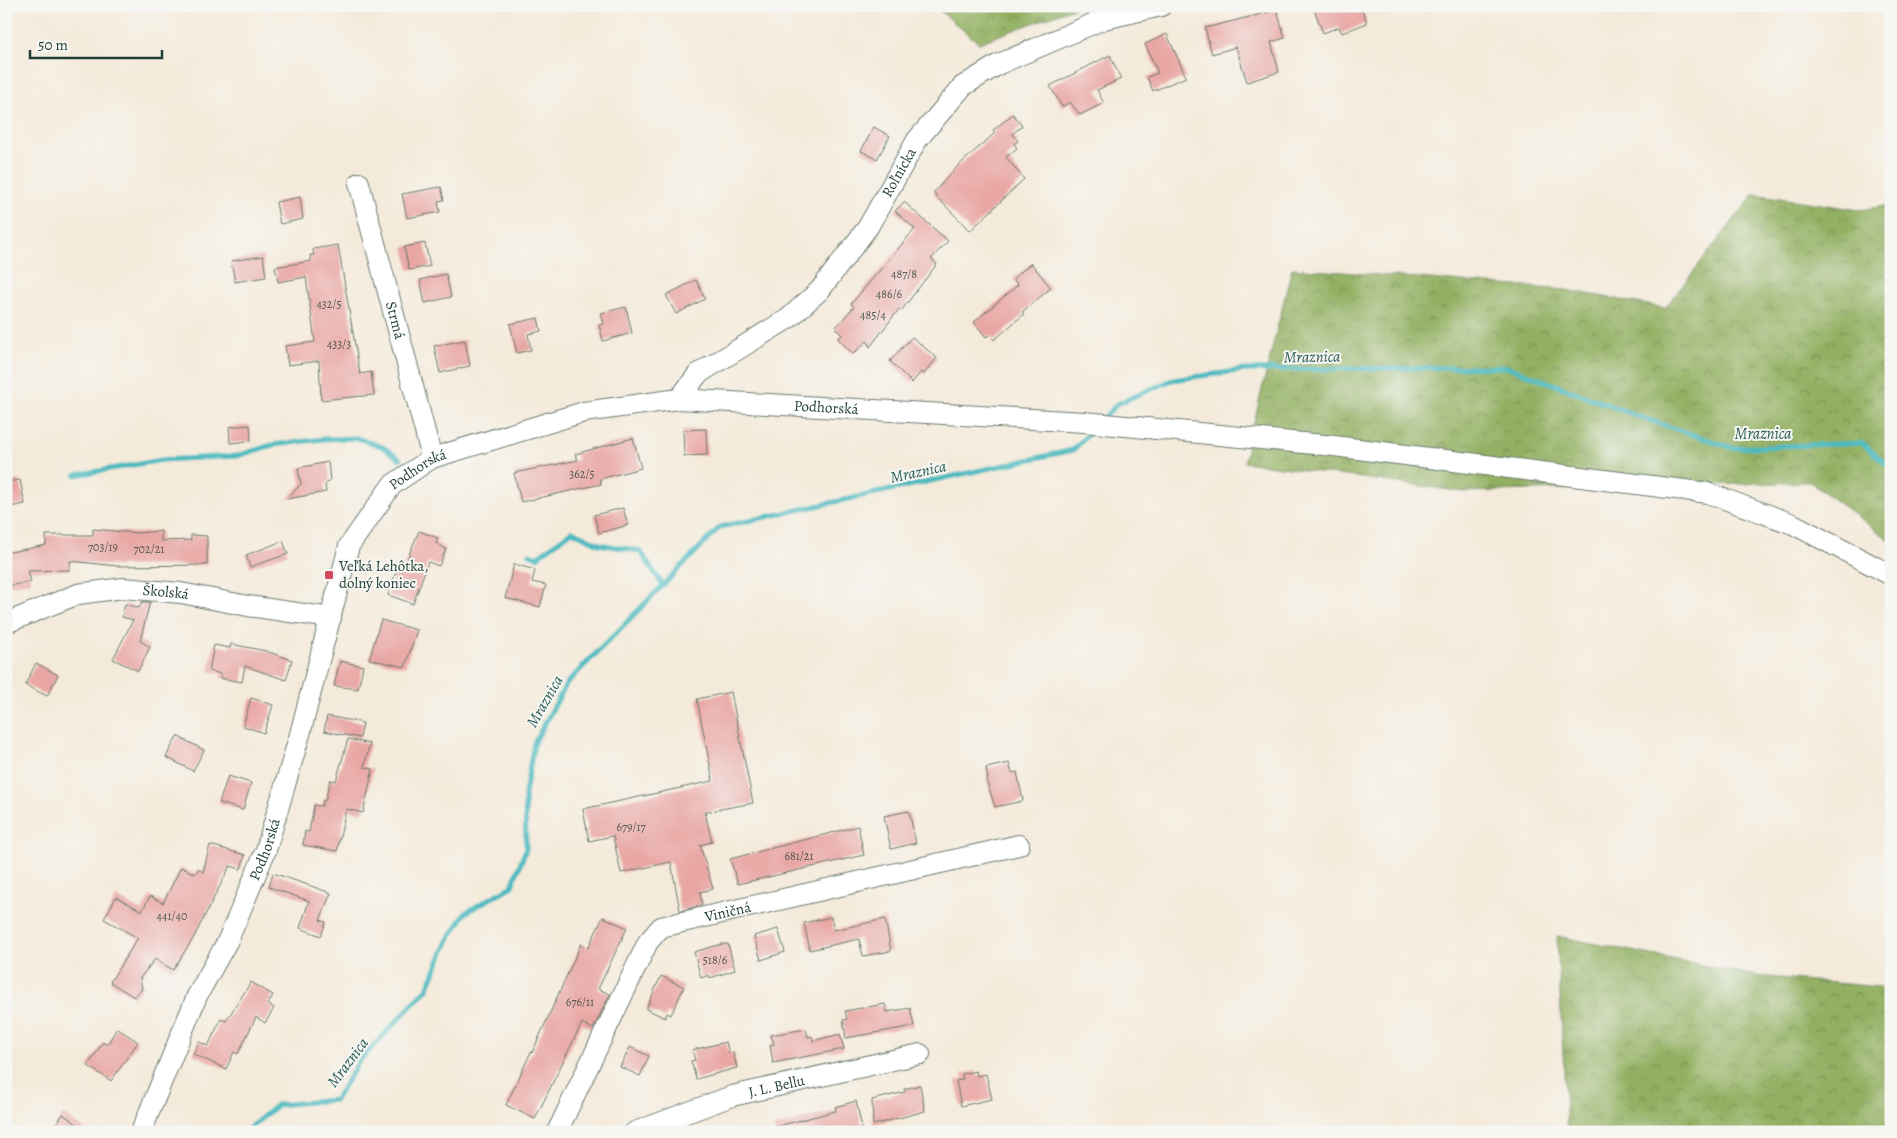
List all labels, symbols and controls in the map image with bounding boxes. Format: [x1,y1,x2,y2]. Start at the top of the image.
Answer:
scale bar [30,28,162,60]
text: 50 m [38,35,68,55]
street label: Roľnícka [877,144,921,201]
house number: 487/8 [891,266,917,282]
house number: 486/6 [876,286,903,302]
house number: 432/5 [316,296,342,312]
street label: Strmá [381,299,410,341]
house number: 485/4 [860,307,886,323]
house number: 433/3 [327,336,351,352]
water label: Mraznica [1283,345,1341,368]
street label: Podhorská [793,396,859,419]
water label: Mraznica [1735,423,1792,445]
street label: Podhorská [385,444,449,494]
water label: Mraznica [888,455,949,489]
house number: 362/5 [569,466,595,482]
house number: 703/19 [88,539,118,555]
house number: 702/21 [134,541,164,557]
place label: Veľká Lehôtka, dolný koniec [338,556,429,593]
marker: Veľká Lehôtka, dolný koniec [323,569,335,581]
street label: Školská [142,580,191,604]
water label: Mraznica [521,671,569,732]
street label: Podhorská [244,816,285,883]
house number: 679/17 [616,819,647,835]
house number: 681/21 [784,848,814,864]
street label: Viničná [702,897,753,927]
house number: 441/40 [157,908,187,924]
house number: 518/6 [703,952,728,968]
house number: 676/11 [566,994,594,1010]
water label: Mraznica [322,1033,374,1092]
street label: J. L. Bellu [746,1070,807,1102]

